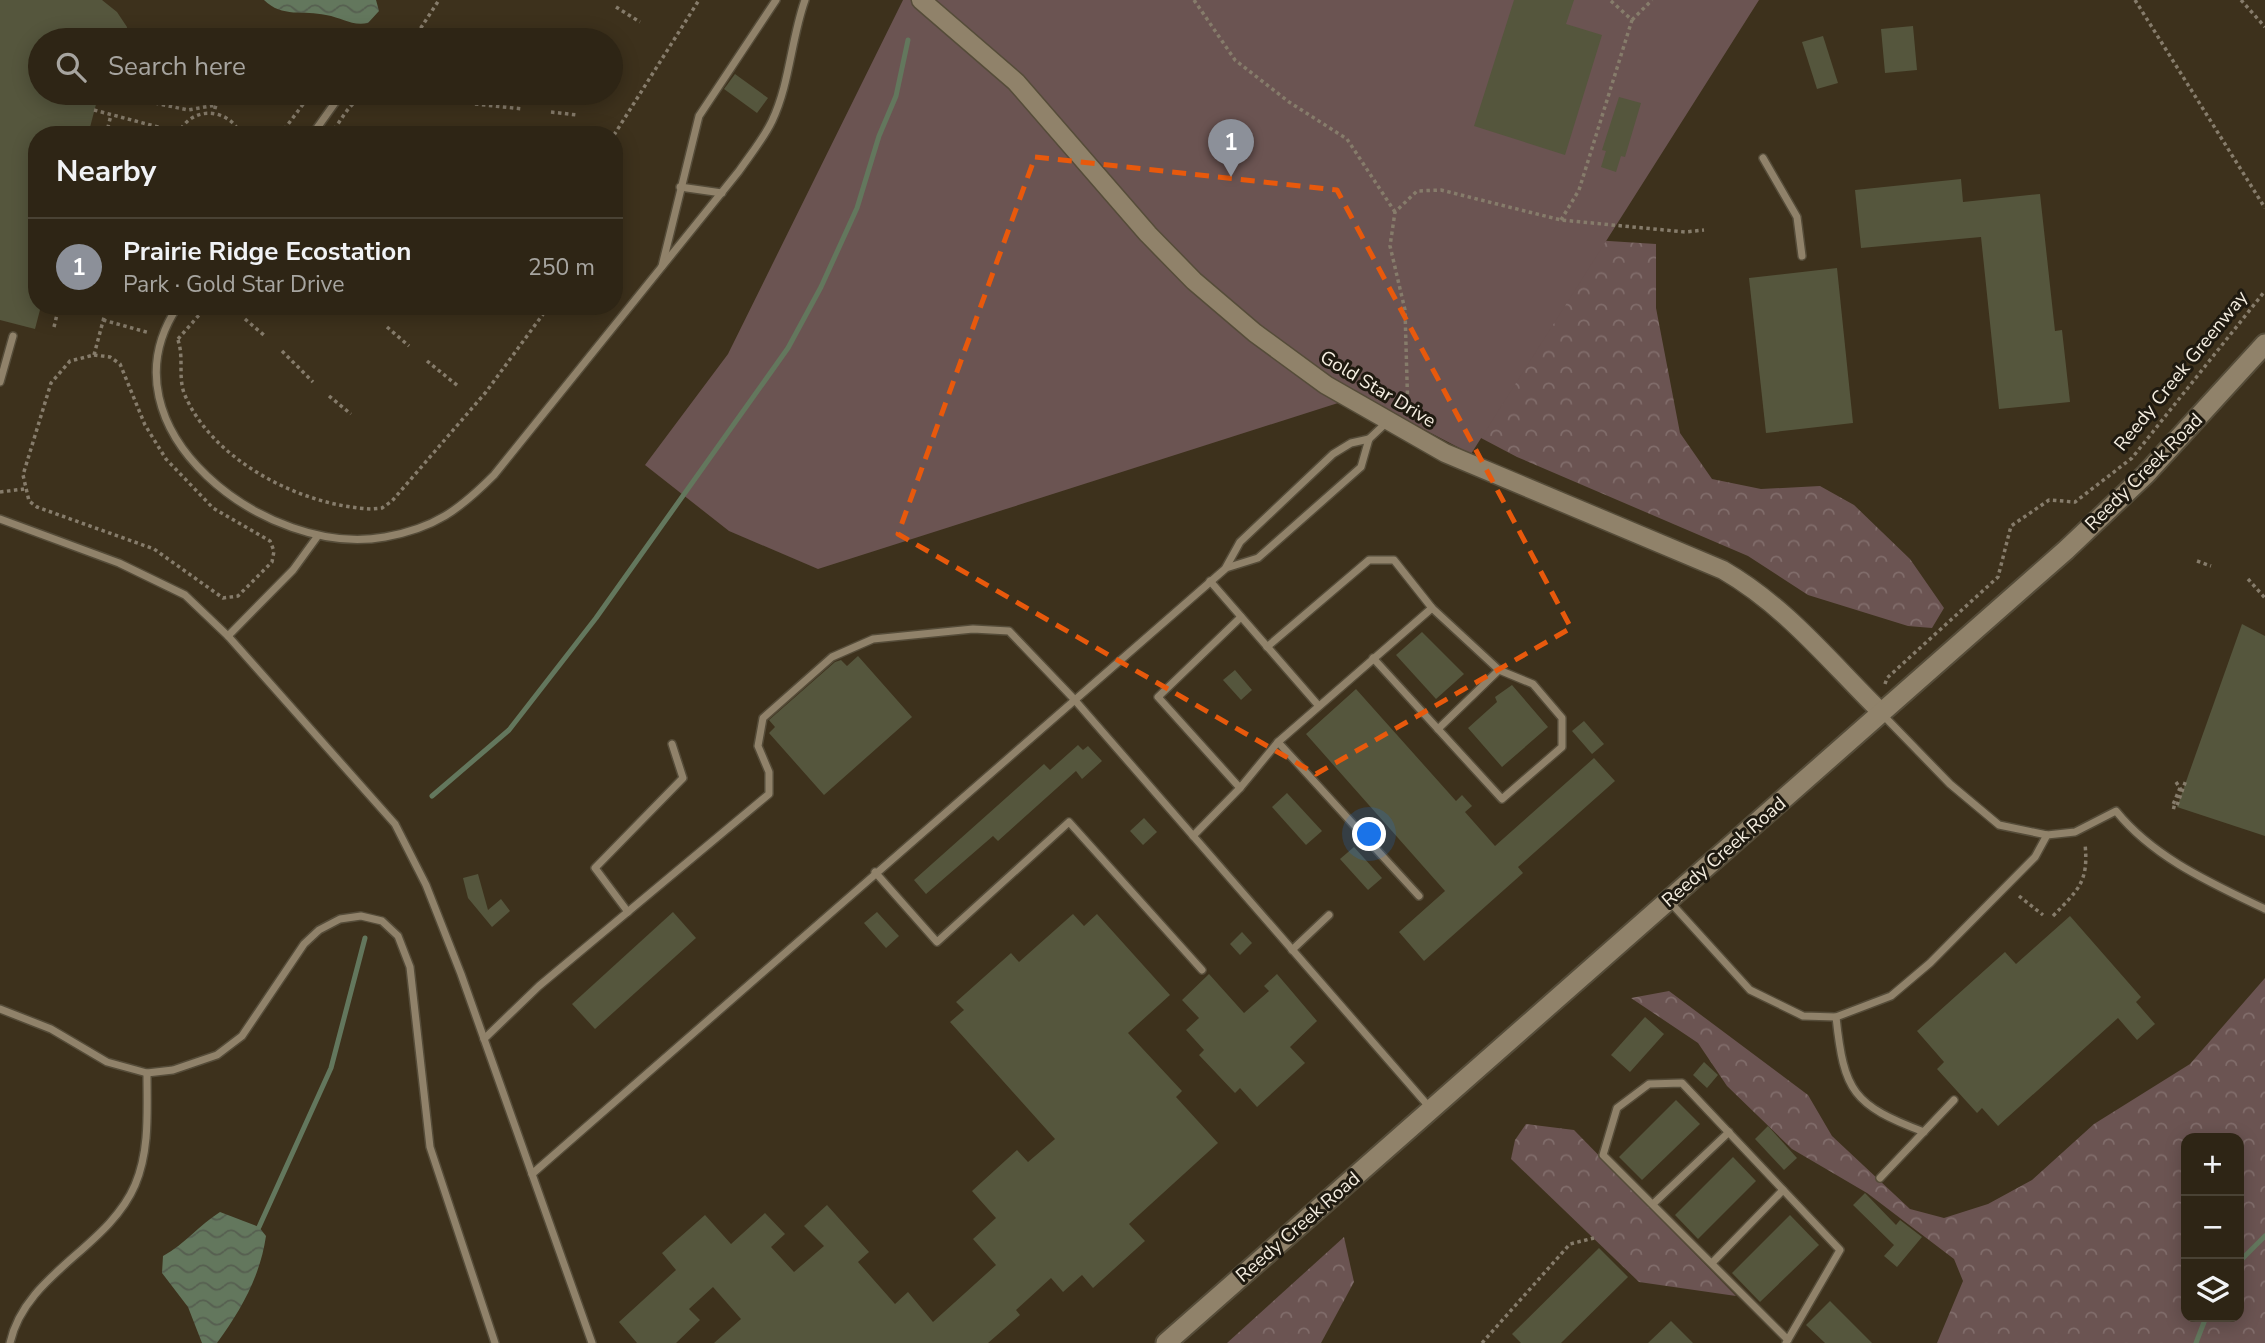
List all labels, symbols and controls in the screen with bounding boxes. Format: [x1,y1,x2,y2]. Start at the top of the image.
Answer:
search box [28,28,623,105]
icon: search [52,48,90,86]
text: Search here [108,49,246,84]
pin: 1 [1208,119,1254,177]
text: Nearby [56,151,156,192]
text: Prairie Ridge Ecostation [123,234,411,269]
text: 1 [72,252,86,283]
text: 250 m [528,252,595,283]
text: Park · Gold Star Drive [123,269,345,300]
street label: Reedy Creek Greenway [2108,285,2254,457]
street label: Gold Star Drive [1315,344,1441,434]
street label: Reedy Creek Road [2079,407,2209,537]
street label: Reedy Creek Road [1656,791,1792,913]
your location [1352,817,1386,851]
map controls [2181,1133,2244,1322]
button: + [2181,1133,2244,1196]
street label: Reedy Creek Road [1230,1166,1366,1288]
button: − [2181,1196,2244,1259]
button: layers [2181,1259,2244,1322]

